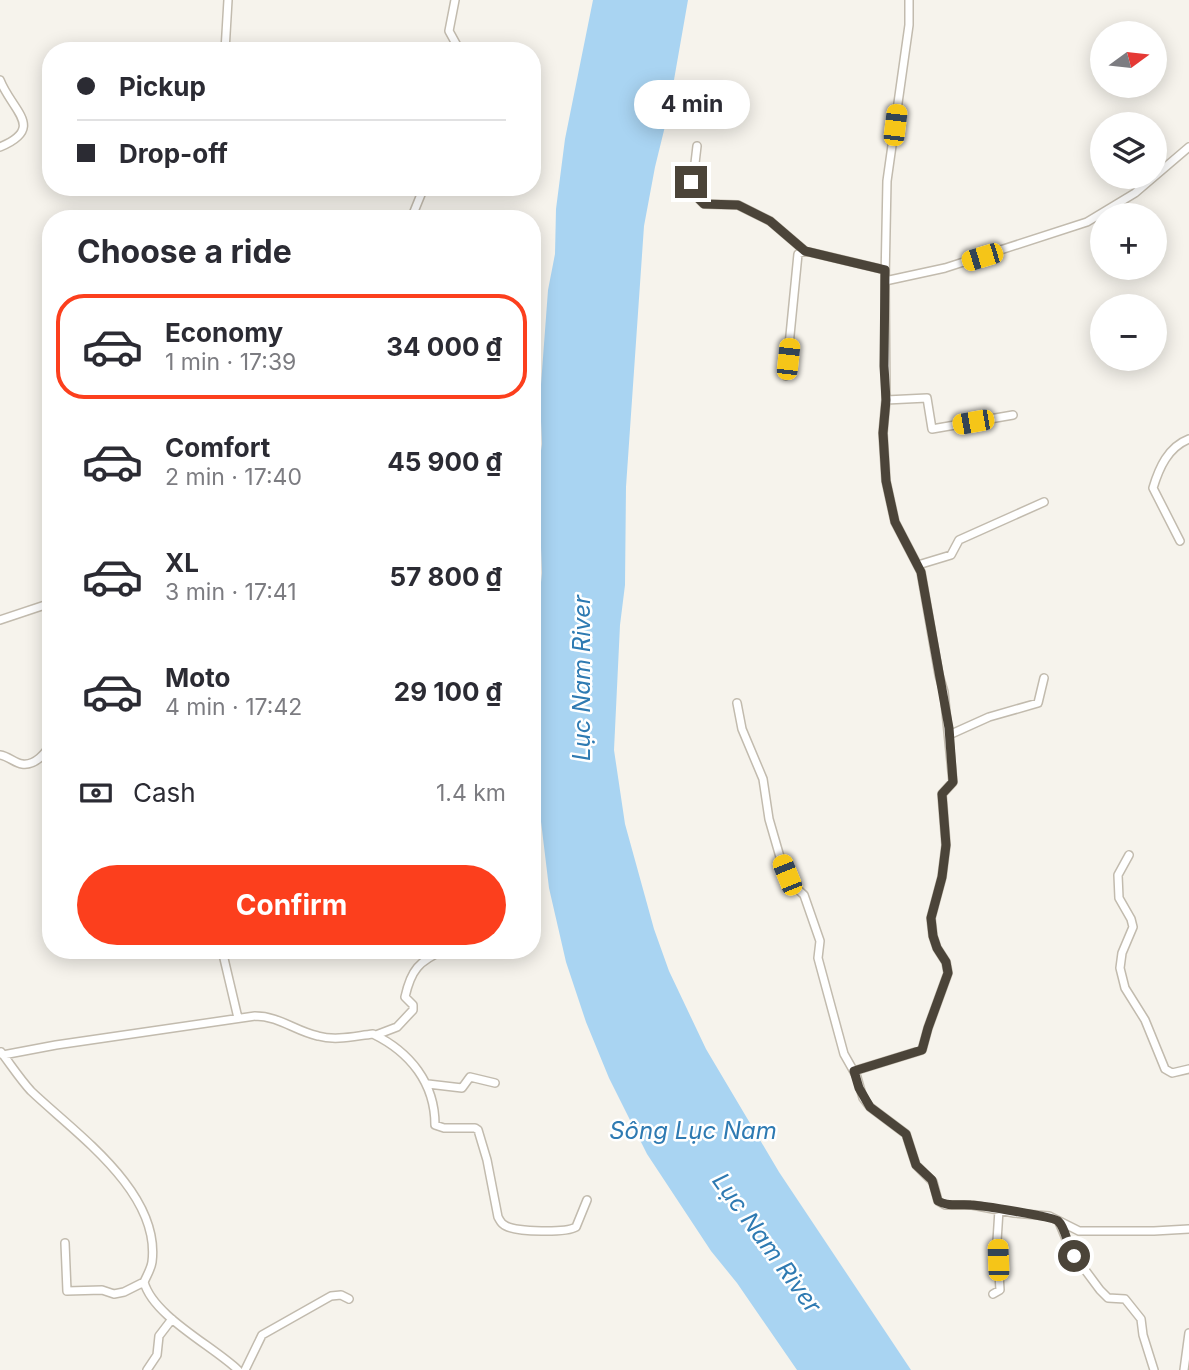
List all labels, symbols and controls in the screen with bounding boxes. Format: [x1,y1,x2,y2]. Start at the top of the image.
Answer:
north arrow [1090,21,1167,98]
map controls [1090,21,1167,371]
text: Pickup [119,71,206,102]
callout: 4 min [633,80,749,130]
text: 4 min [661,90,723,118]
car [883,103,908,147]
button: layers [1090,112,1167,189]
text: Drop-off [119,138,228,169]
route end [675,166,707,198]
button: + [1090,203,1167,280]
text: Choose a ride [77,232,292,271]
car [959,241,1006,273]
button: − [1090,294,1167,371]
icon: car [81,315,144,378]
text: Economy [165,317,283,348]
text: 34 000 ₫ [386,331,502,362]
car [776,337,801,381]
text: 1 min · 17:39 [165,348,296,376]
car [951,408,996,436]
icon: car [81,430,144,493]
text: Comfort [165,432,270,463]
text: 45 900 ₫ [387,446,502,477]
text: 2 min · 17:40 [165,463,302,491]
icon: car [81,545,144,608]
text: XL [165,547,199,578]
text: 57 800 ₫ [390,561,502,592]
text: 3 min · 17:41 [165,578,297,606]
water label: Lục Nam River [567,594,596,761]
icon: car [81,660,144,723]
text: Moto [165,662,230,693]
text: 29 100 ₫ [394,676,502,707]
text: 4 min · 17:42 [165,693,302,721]
icon: cash [77,774,115,812]
text: Cash [133,777,196,808]
text: 1.4 km [436,779,506,807]
car [770,852,805,898]
button: Confirm [77,865,506,945]
water label: Sông Lục Nam [609,1116,777,1145]
water label: Lục Nam River [706,1167,828,1319]
car [987,1239,1010,1281]
route start [1058,1240,1090,1272]

